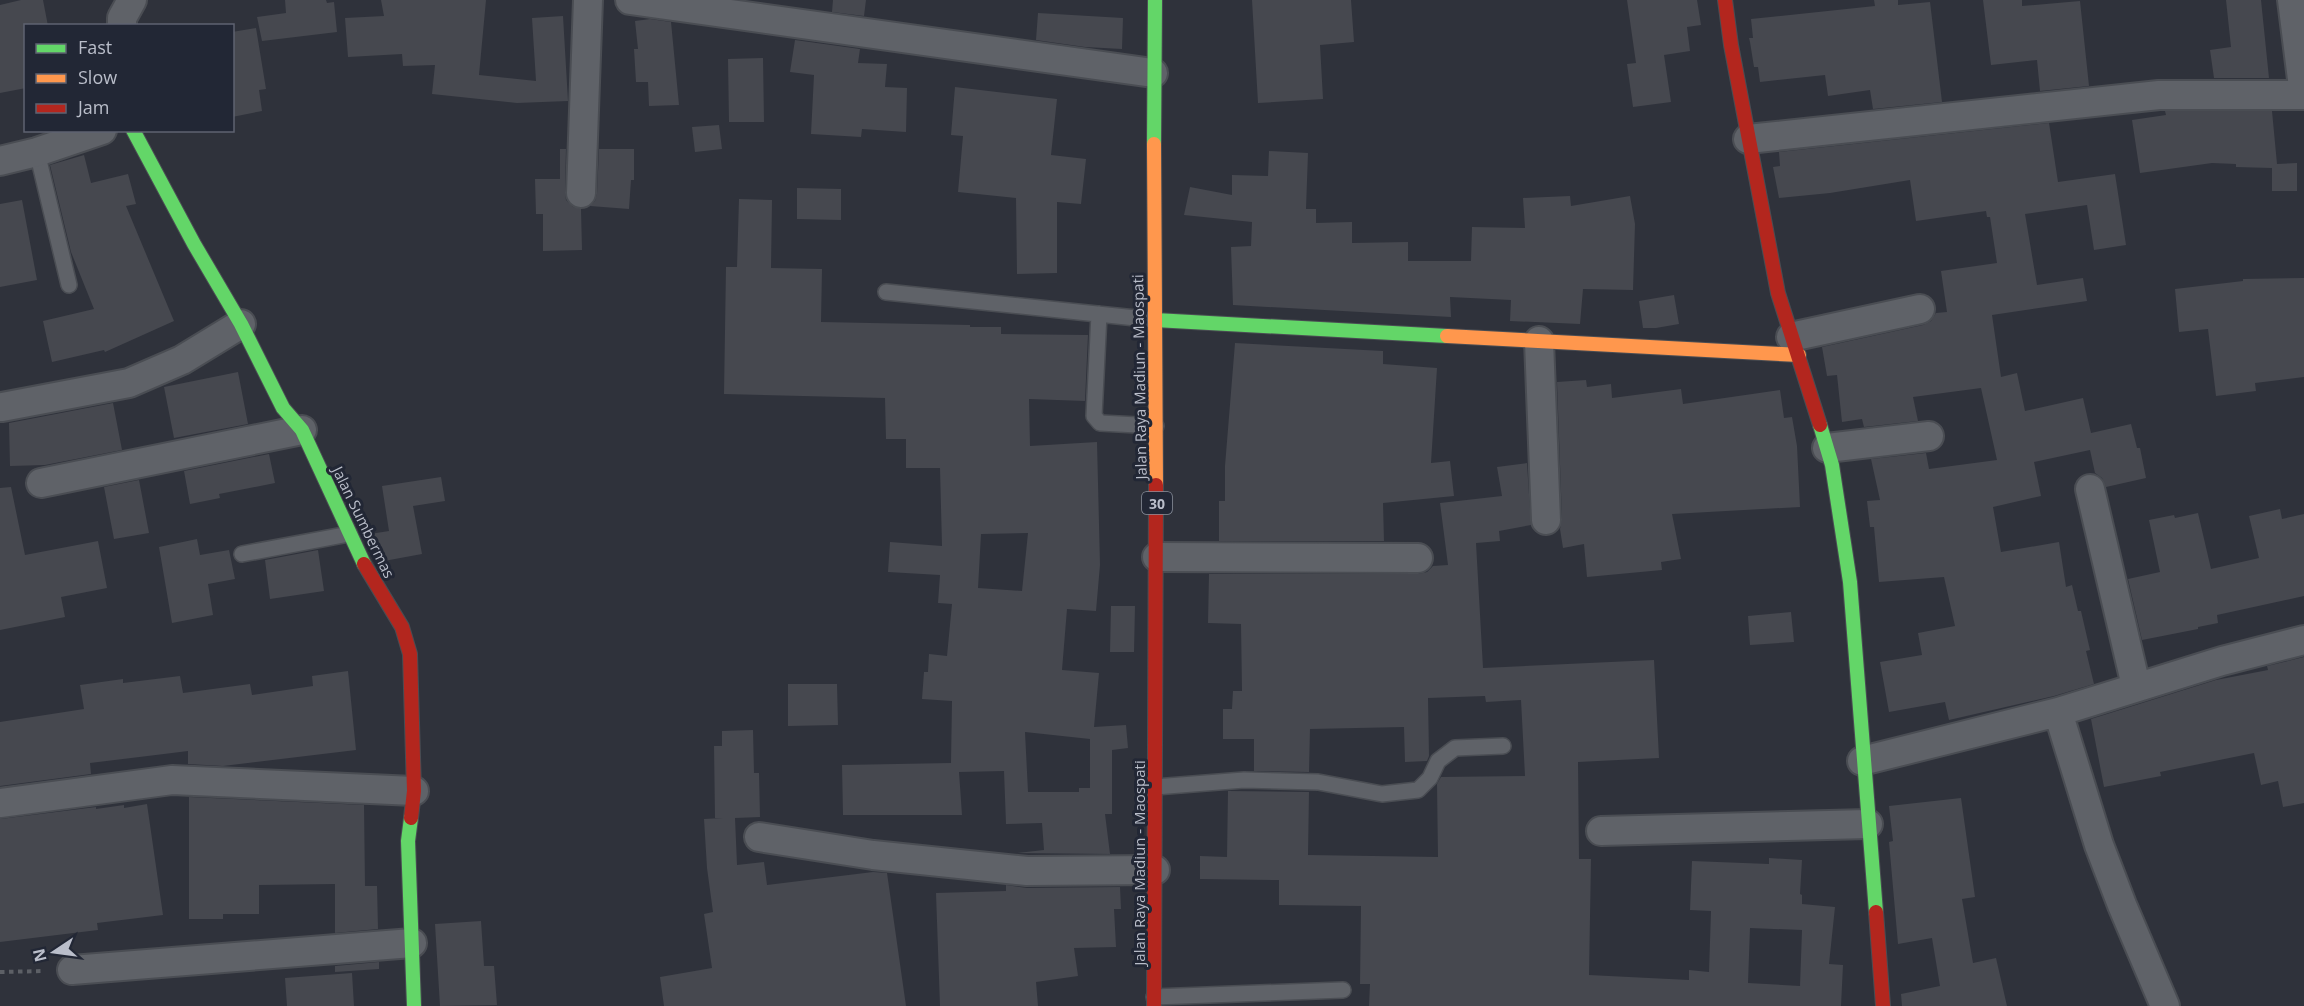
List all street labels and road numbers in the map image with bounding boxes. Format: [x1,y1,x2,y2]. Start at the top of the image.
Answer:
street label: Jalan Raya Madiun - Maospati [1127,274,1151,482]
street label: Jalan Sumbermas [327,461,400,581]
road number: 30 [1142,492,1172,514]
street label: Jalan Raya Madiun - Maospati [1129,760,1149,968]

